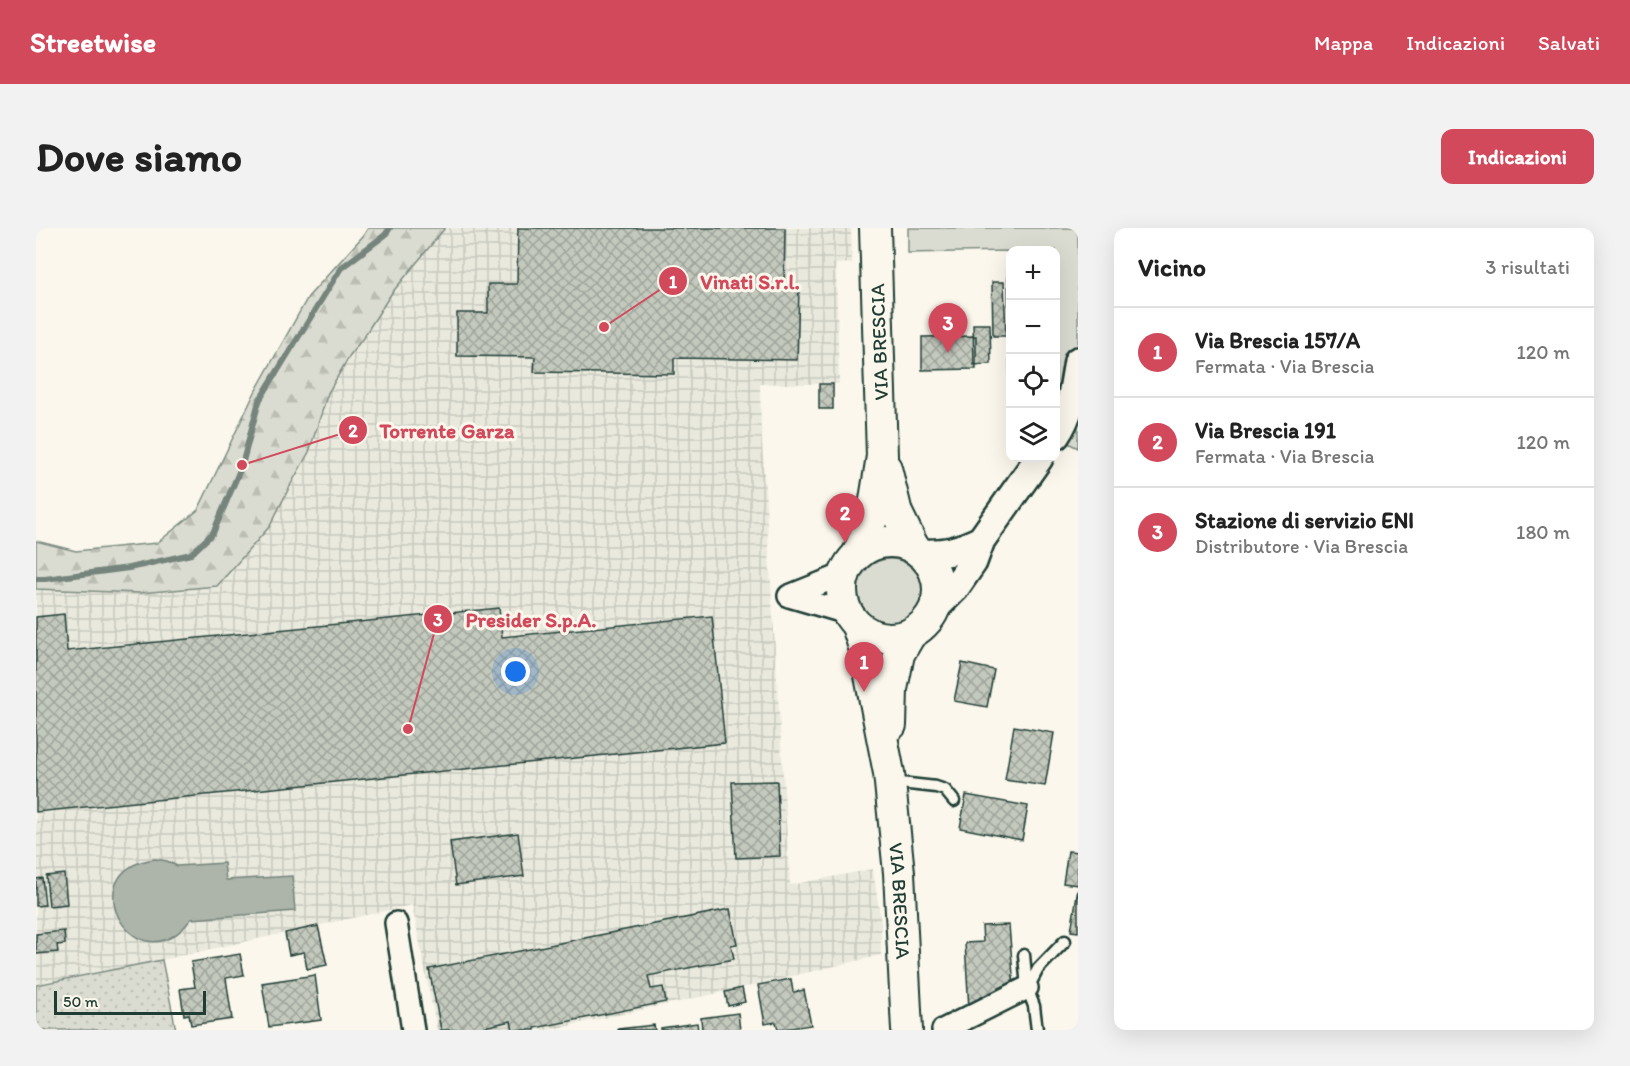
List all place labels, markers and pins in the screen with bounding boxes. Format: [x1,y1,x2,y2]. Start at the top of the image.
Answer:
callout: Vinati S.r.l. [658,262,812,301]
pin: 3 [928,304,968,353]
callout: Torrente Garza [338,411,527,450]
pin: 2 [826,494,864,543]
callout: Presider S.p.A. [423,600,608,639]
pin: 1 [844,642,884,692]

